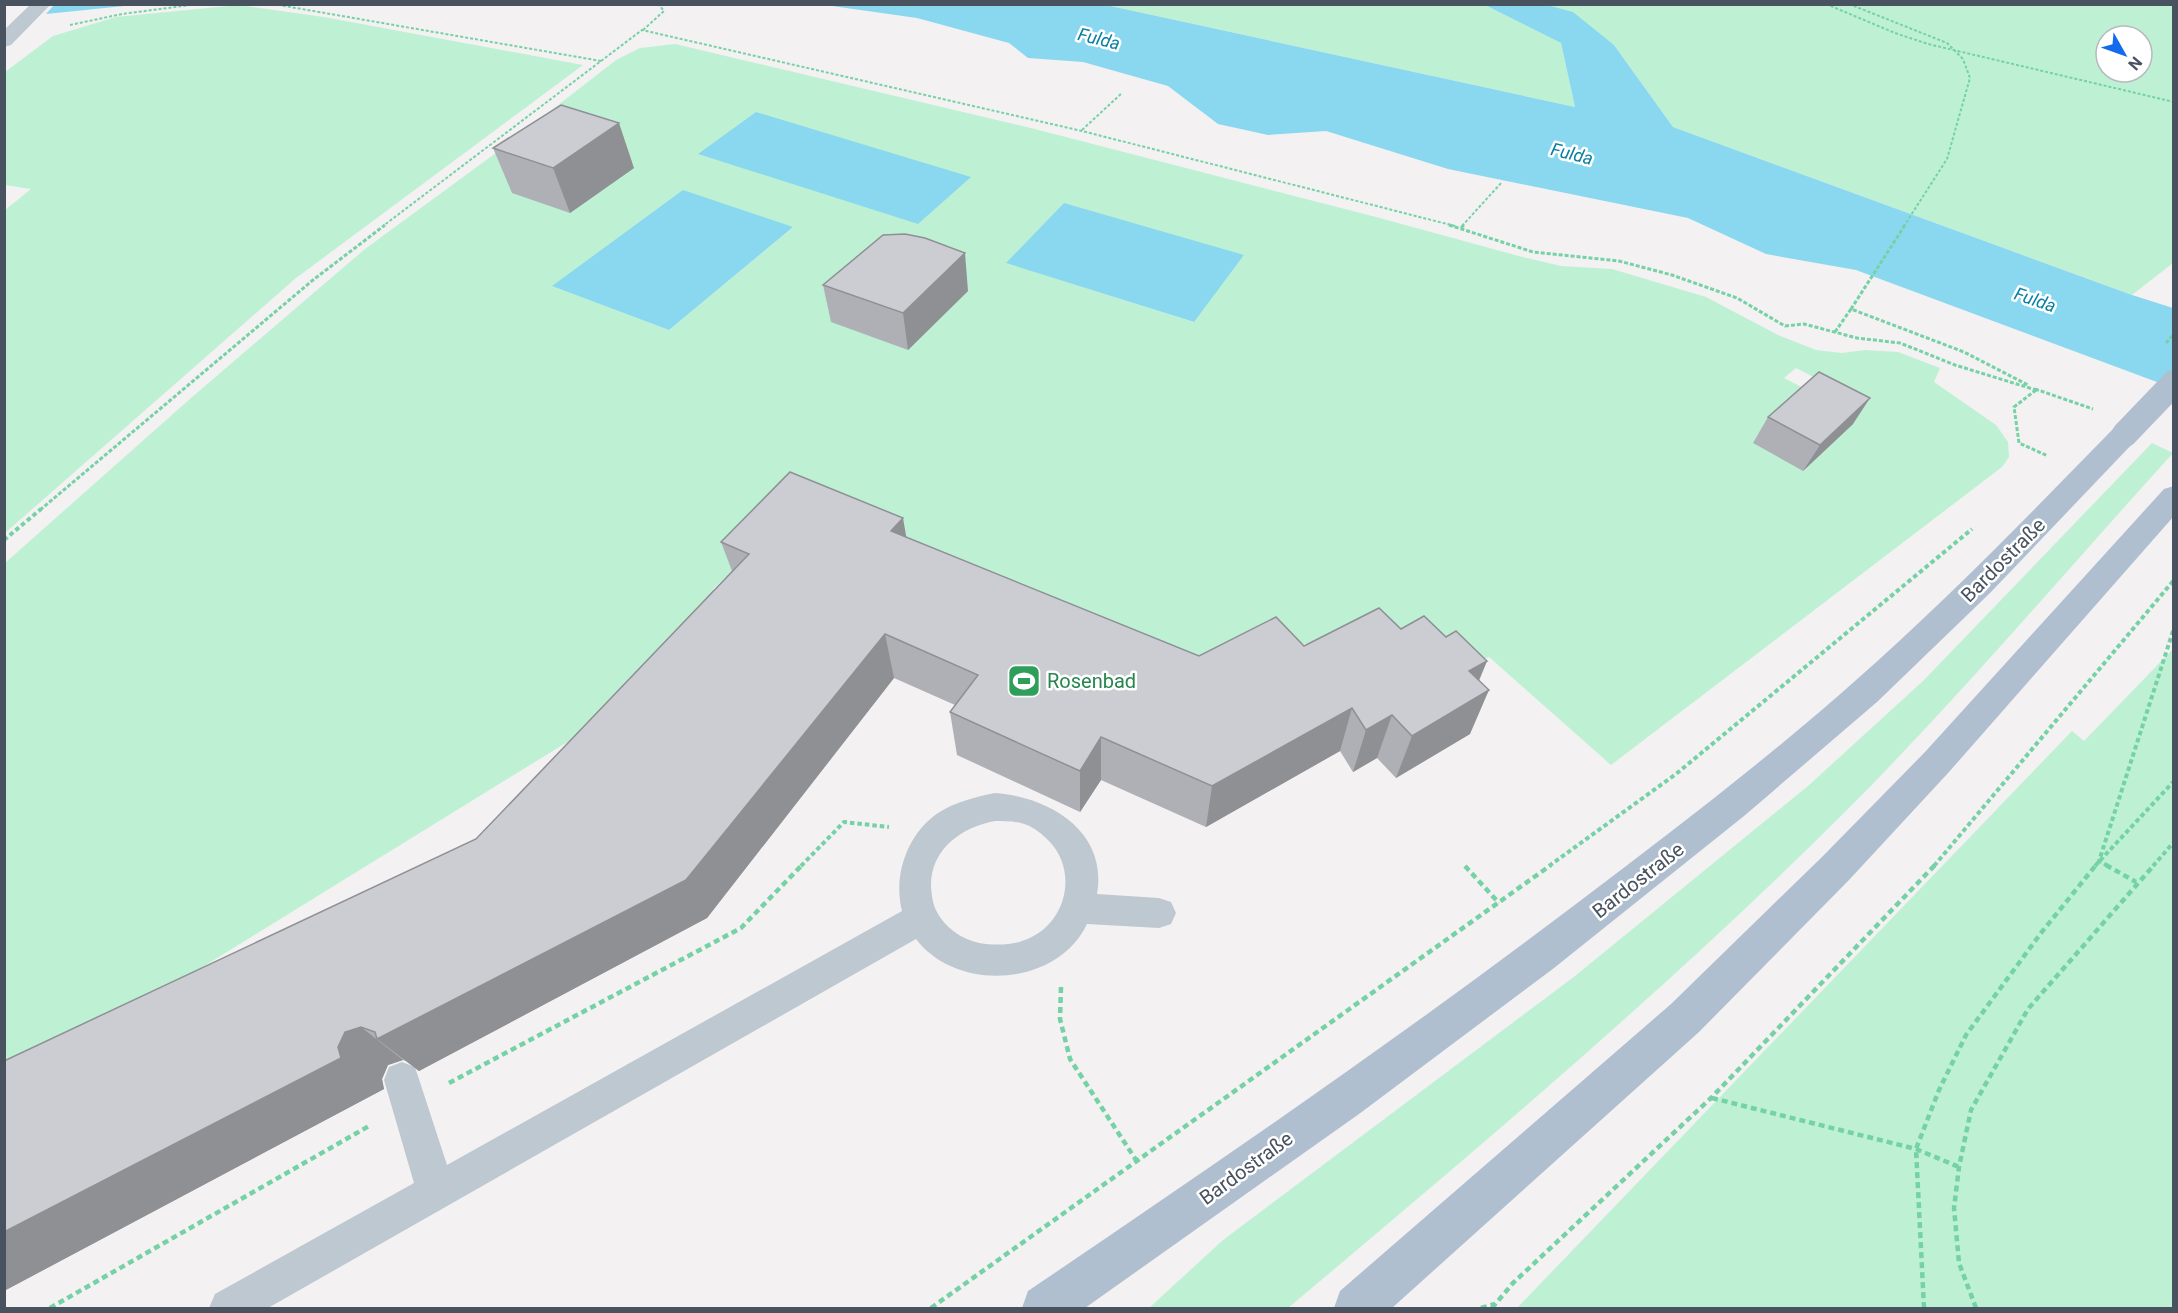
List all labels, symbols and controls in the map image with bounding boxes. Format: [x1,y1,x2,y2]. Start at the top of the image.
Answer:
water label: Fulda [1076,23,1122,54]
north arrow [2094,24,2154,84]
text: N [2124,53,2146,74]
water label: Fulda [1549,138,1595,169]
water label: Fulda [2012,283,2059,316]
street label: Bardostraße [1956,513,2050,607]
sports icon: Rosenbad [1006,663,1042,699]
place label: Rosenbad [1047,669,1136,693]
street label: Bardostraße [1588,837,1688,923]
street label: Bardostraße [1195,1126,1297,1210]

